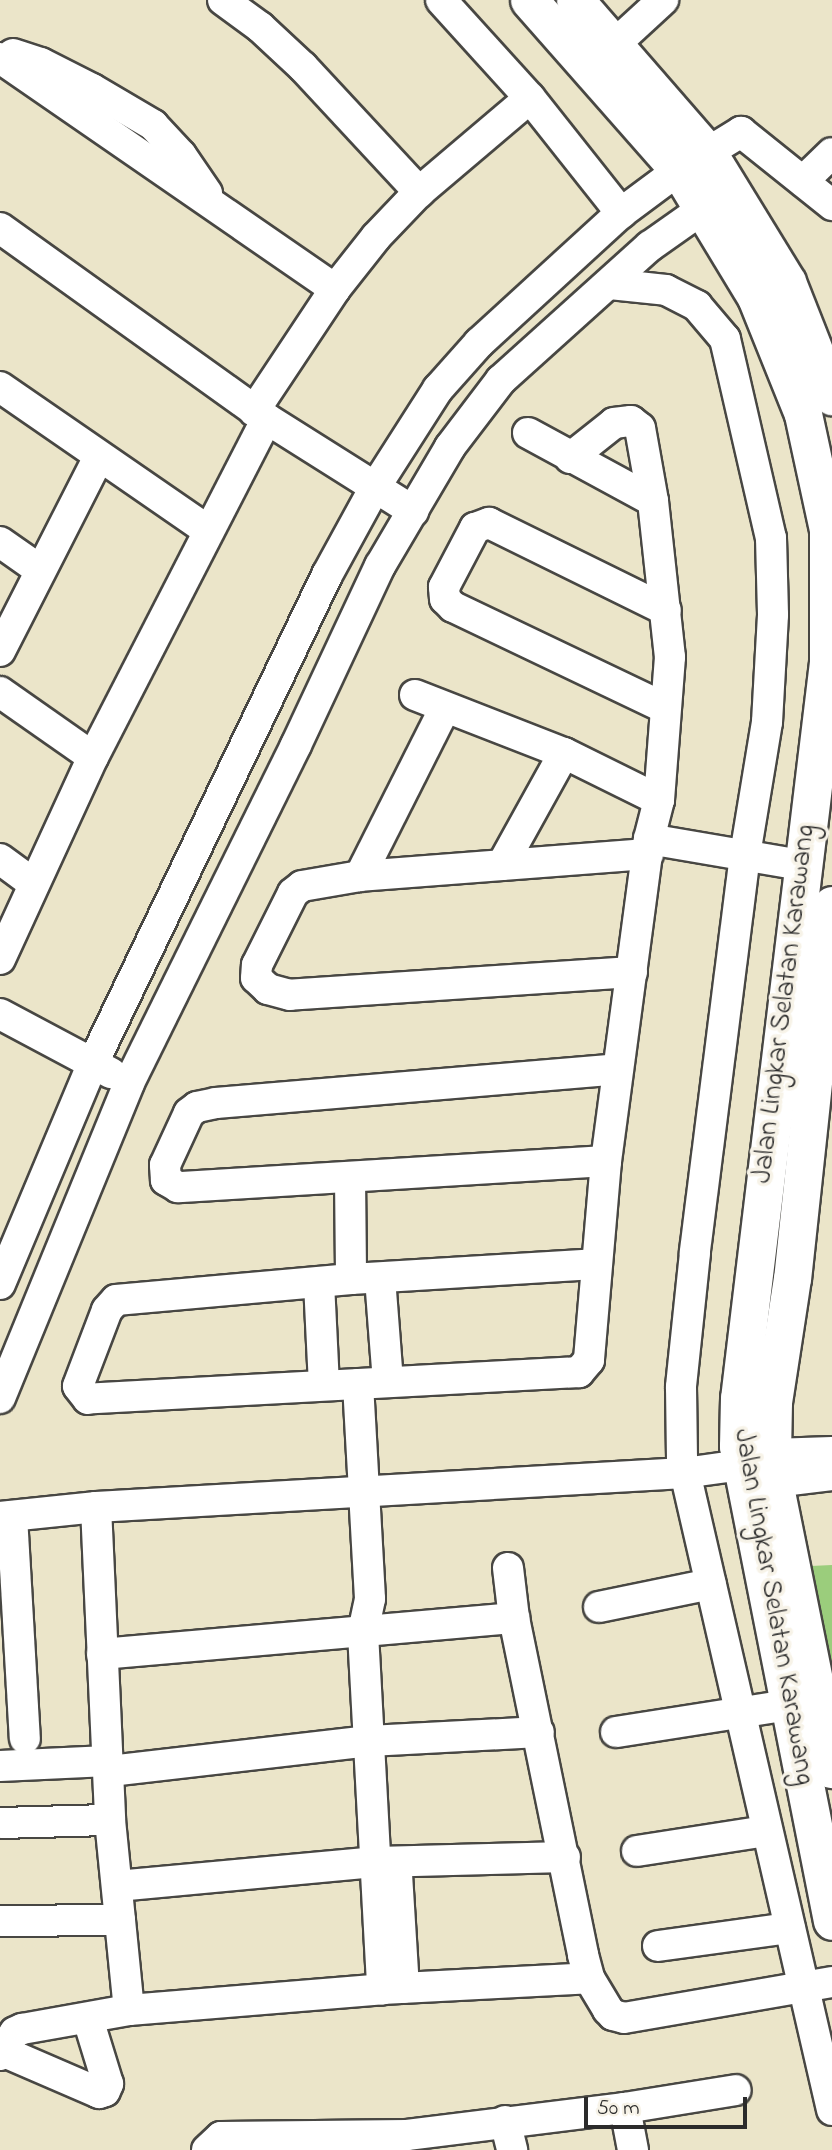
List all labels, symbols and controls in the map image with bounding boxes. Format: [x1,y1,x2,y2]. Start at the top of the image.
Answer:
street label: Jalan Lingkar Selatan Karawang [746,823,824,1185]
street label: Jalan Lingkar Selatan Karawang [725,1426,821,1788]
scale bar [587,2084,750,2128]
text: 50 m [597,2094,640,2124]

